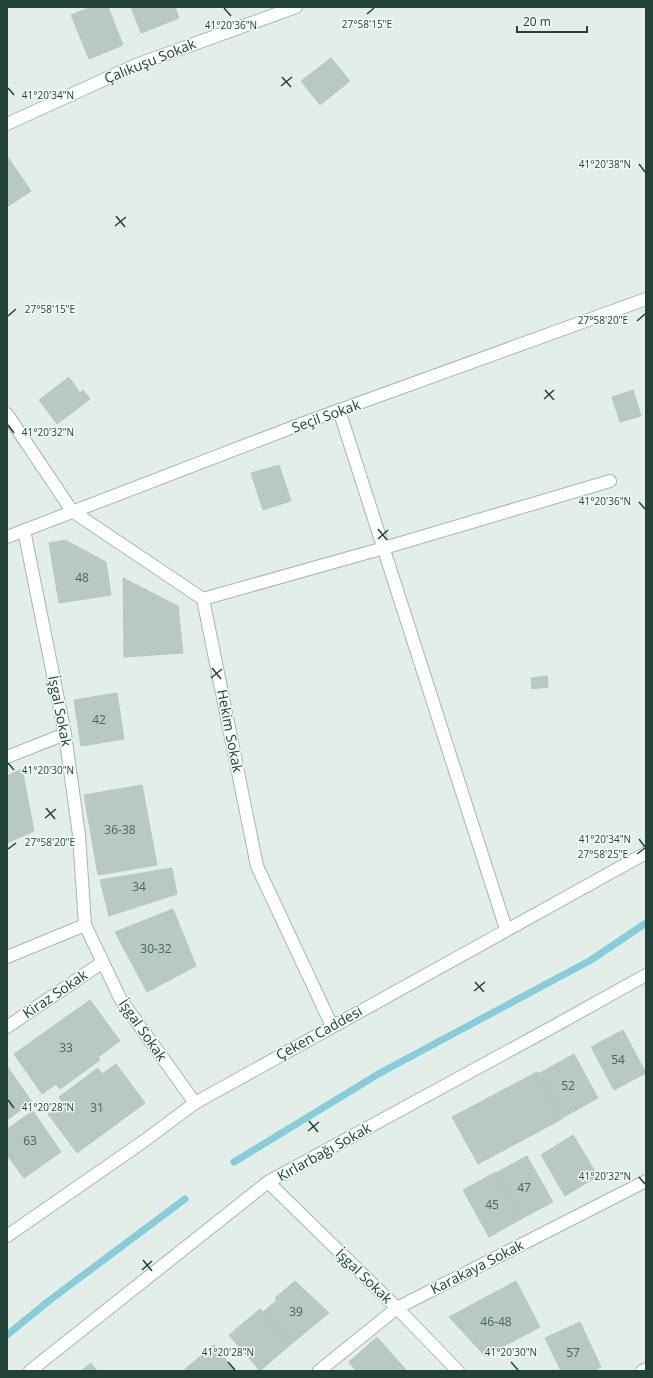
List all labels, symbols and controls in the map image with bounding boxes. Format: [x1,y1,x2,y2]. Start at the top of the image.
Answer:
scale bar [517,8,587,34]
text: 20 m [523,13,551,30]
text: 27°58'15"E [342,17,392,31]
text: 41°20'36"N [205,18,257,32]
street label: Çalıkuşu Sokak [101,33,199,88]
text: 41°20'34"N [22,88,74,102]
text: 41°20'38"N [579,157,631,171]
text: 27°58'15"E [25,302,75,316]
text: 27°58'20"E [578,313,628,327]
street label: Seçil Sokak [289,394,363,437]
text: 41°20'32"N [22,425,74,439]
text: 41°20'36"N [579,494,631,508]
house number: 48 [75,569,89,586]
street label: İşgal Sokak [44,674,77,749]
street label: Hekim Sokak [213,688,248,775]
house number: 42 [92,711,106,728]
text: 41°20'30"N [22,763,74,777]
house number: 36-38 [104,821,136,838]
text: 41°20'34"N [579,832,631,846]
text: 27°58'20"E [25,835,75,849]
text: 27°58'25"E [578,847,628,861]
house number: 34 [132,878,146,895]
house number: 30-32 [140,940,172,957]
street label: Kiraz Sokak [19,965,91,1022]
street label: İşgal Sokak [115,995,172,1065]
street label: Çeken Caddesi [272,1001,365,1064]
house number: 33 [59,1039,73,1056]
house number: 54 [611,1051,625,1068]
house number: 52 [561,1077,575,1094]
house number: 31 [90,1099,104,1116]
text: 41°20'28"N [22,1100,74,1114]
street label: Kırlarbağı Sokak [273,1118,375,1185]
house number: 63 [23,1132,37,1149]
text: 41°20'32"N [579,1169,631,1183]
house number: 47 [517,1179,531,1196]
house number: 45 [485,1196,499,1213]
street label: Karakaya Sokak [427,1235,527,1298]
street label: İşgal Sokak [332,1244,397,1308]
house number: 39 [289,1303,303,1320]
house number: 46-48 [480,1313,512,1330]
house number: 57 [566,1344,580,1361]
text: 41°20'28"N [202,1345,254,1359]
text: 41°20'30"N [485,1345,537,1359]

